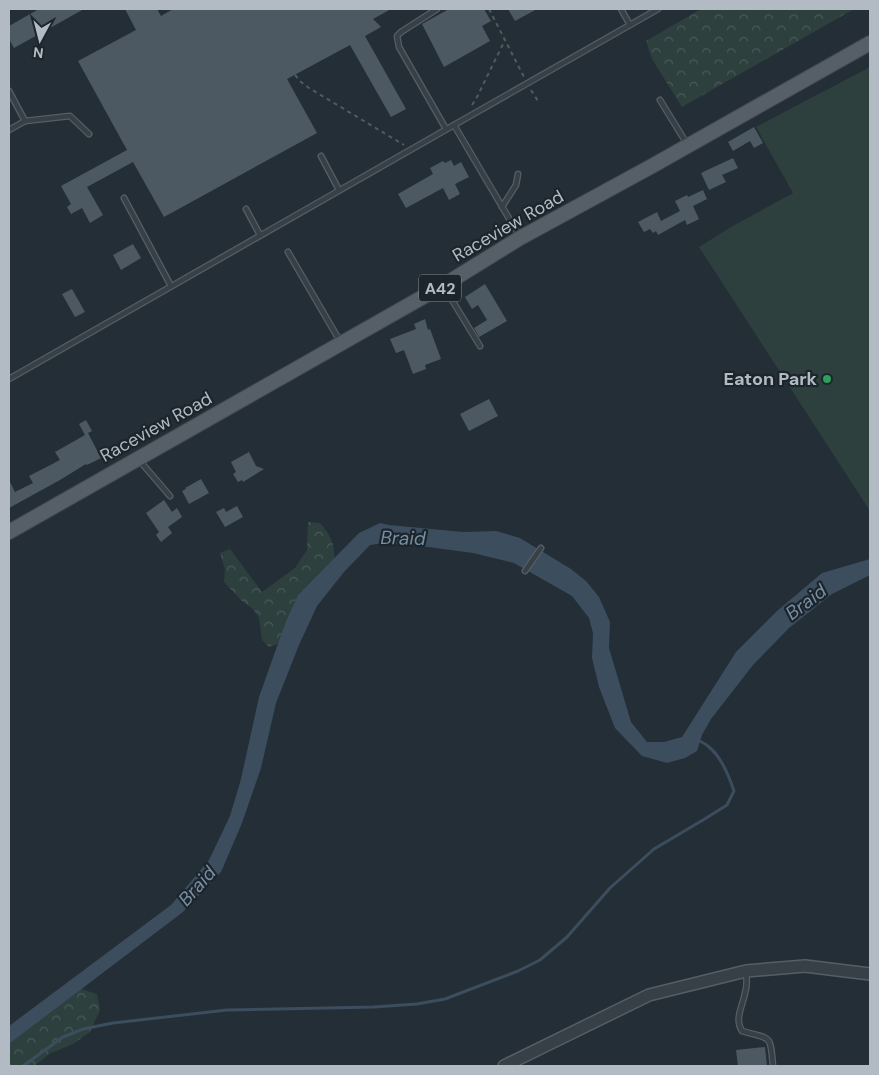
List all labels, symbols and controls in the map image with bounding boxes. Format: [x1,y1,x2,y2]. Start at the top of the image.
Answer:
north arrow [15,15,65,65]
text: N [32,43,45,62]
street label: Raceview Road [448,184,568,268]
road number: A42 [419,274,461,302]
place label: Eaton Park [723,367,818,391]
marker: Eaton Park [821,373,833,385]
street label: Raceview Road [96,386,216,468]
water label: Braid [380,525,427,551]
water label: Braid [780,578,833,626]
water label: Braid [173,860,222,911]

